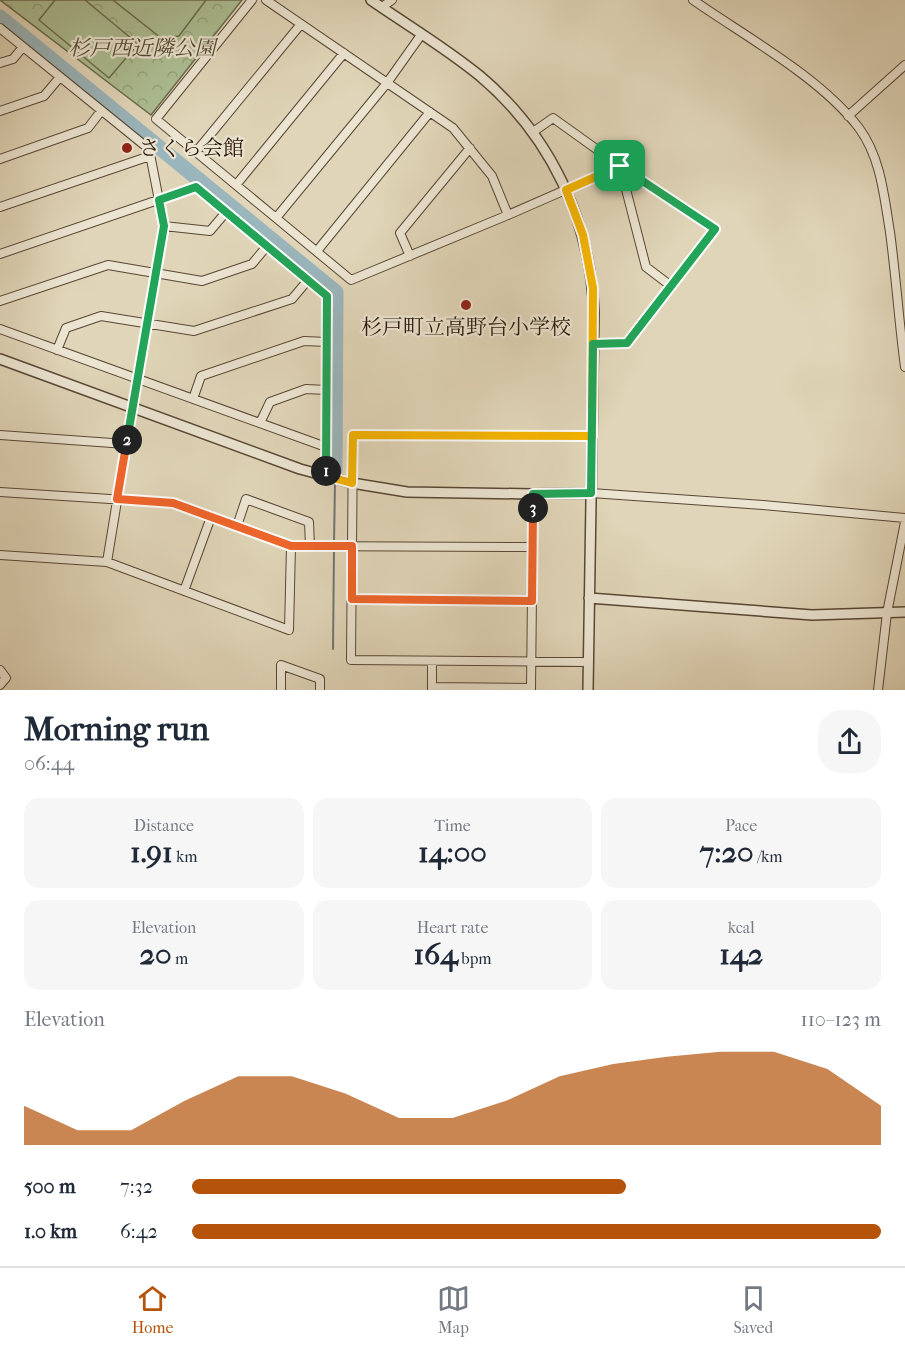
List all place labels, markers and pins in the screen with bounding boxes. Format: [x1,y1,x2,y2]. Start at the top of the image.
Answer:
place label: さくら会館 [139,136,244,160]
pin [594,140,645,191]
marker: さくら会館 [120,141,134,155]
marker: 杉戸町立高野台小学校 [459,298,473,312]
place label: 杉戸町立高野台小学校 [361,315,571,339]
pin: 2 [112,425,142,455]
pin: 1 [311,456,341,486]
pin: 3 [518,493,548,523]

